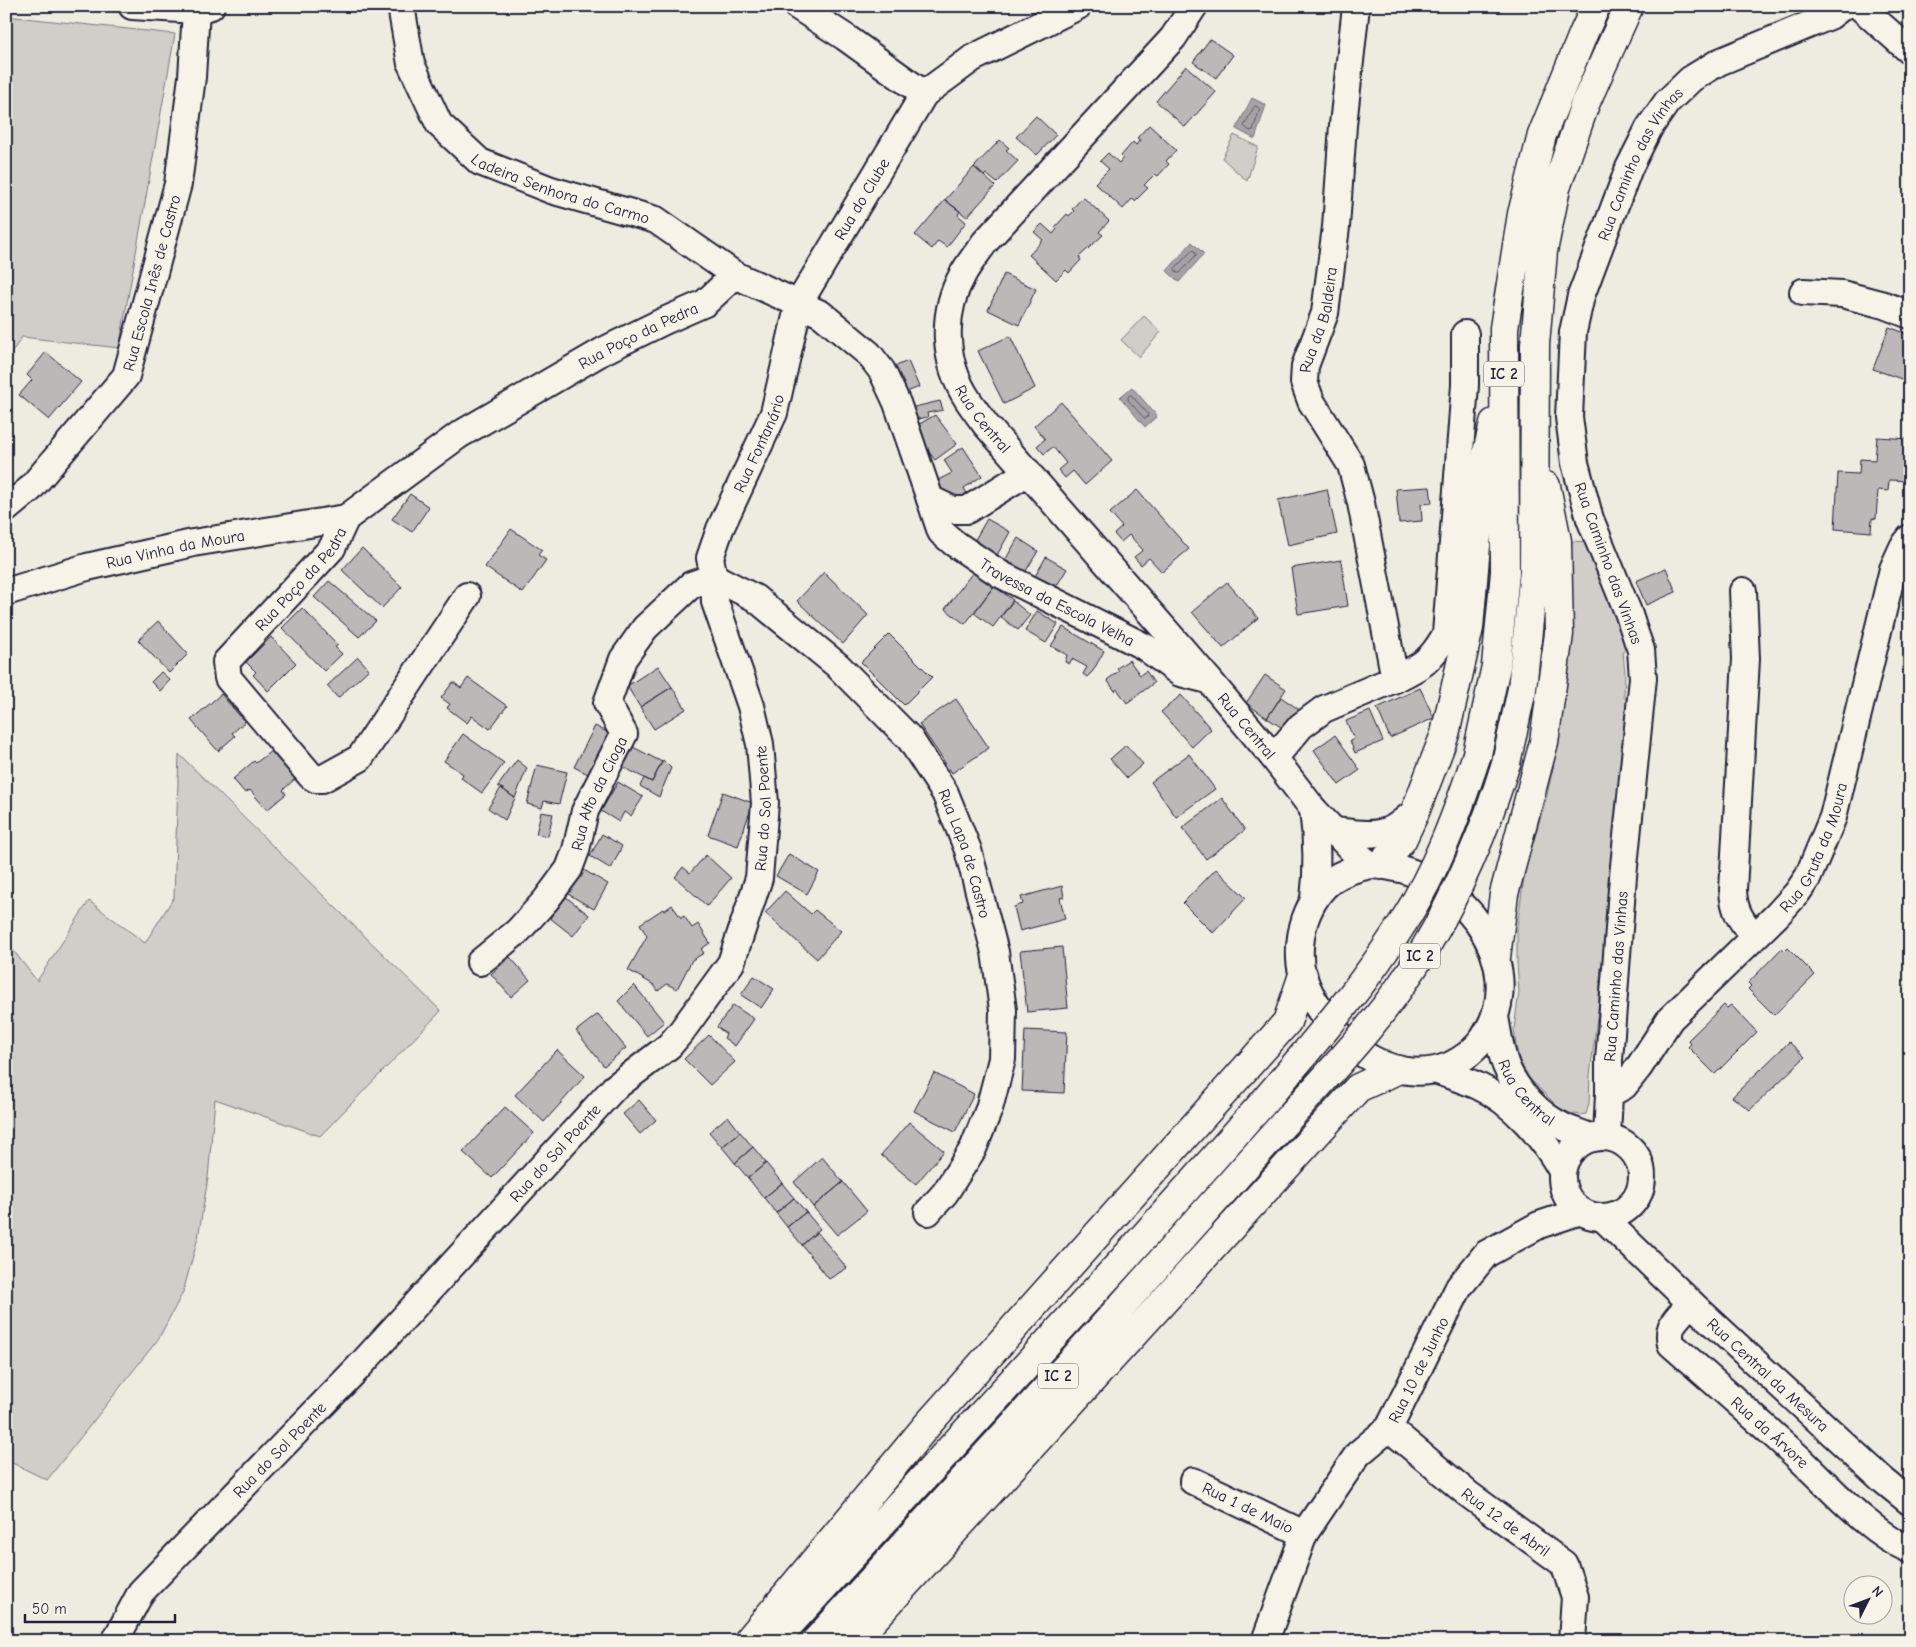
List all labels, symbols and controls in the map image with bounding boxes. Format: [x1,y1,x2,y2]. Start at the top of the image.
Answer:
street label: Rua Caminho das Vinhas [1595,84,1687,243]
street label: Ladeira Senhora do Carmo [467,150,651,228]
street label: Rua do Clube [831,155,894,243]
street label: Rua Escola Inês de Castro [120,193,185,373]
street label: Rua da Baldeira [1297,266,1341,373]
street label: Rua Poço da Pedra [576,299,701,373]
road number: IC 2 [1484,362,1524,386]
street label: Rua Central [951,382,1014,457]
street label: Rua Fontanário [730,393,788,495]
street label: Rua Caminho das Vinhas [1570,480,1646,647]
street label: Rua Poço da Pedra [252,525,350,635]
street label: Rua Vinha da Moura [104,527,246,572]
street label: Travessa da Escola Velha [976,555,1137,650]
street label: Rua Central [1214,690,1279,763]
street label: Rua Alto da Cioga [568,734,631,852]
street label: Rua do Sol Poente [752,745,775,872]
street label: Rua Gruta da Moura [1776,781,1851,916]
street label: Rua Lapa de Castro [934,786,994,920]
street label: Rua Caminho das Vinhas [1601,890,1632,1062]
road number: IC 2 [1400,944,1440,968]
street label: Rua Central [1494,1057,1558,1130]
street label: Rua do Sol Poente [506,1101,605,1206]
street label: Rua 10 de Junho [1385,1314,1453,1426]
street label: Rua Central da Mesura [1703,1315,1832,1435]
road number: IC 2 [1038,1364,1078,1388]
street label: Rua da Árvore [1727,1393,1812,1472]
street label: Rua do Sol Poente [230,1399,330,1501]
street label: Rua 1 de Maio [1199,1479,1296,1538]
street label: Rua 12 de Abril [1458,1484,1553,1561]
north arrow [1844,1574,1894,1624]
text: N [1868,1583,1887,1601]
scale bar [25,1592,175,1624]
text: 50 m [32,1600,67,1618]

